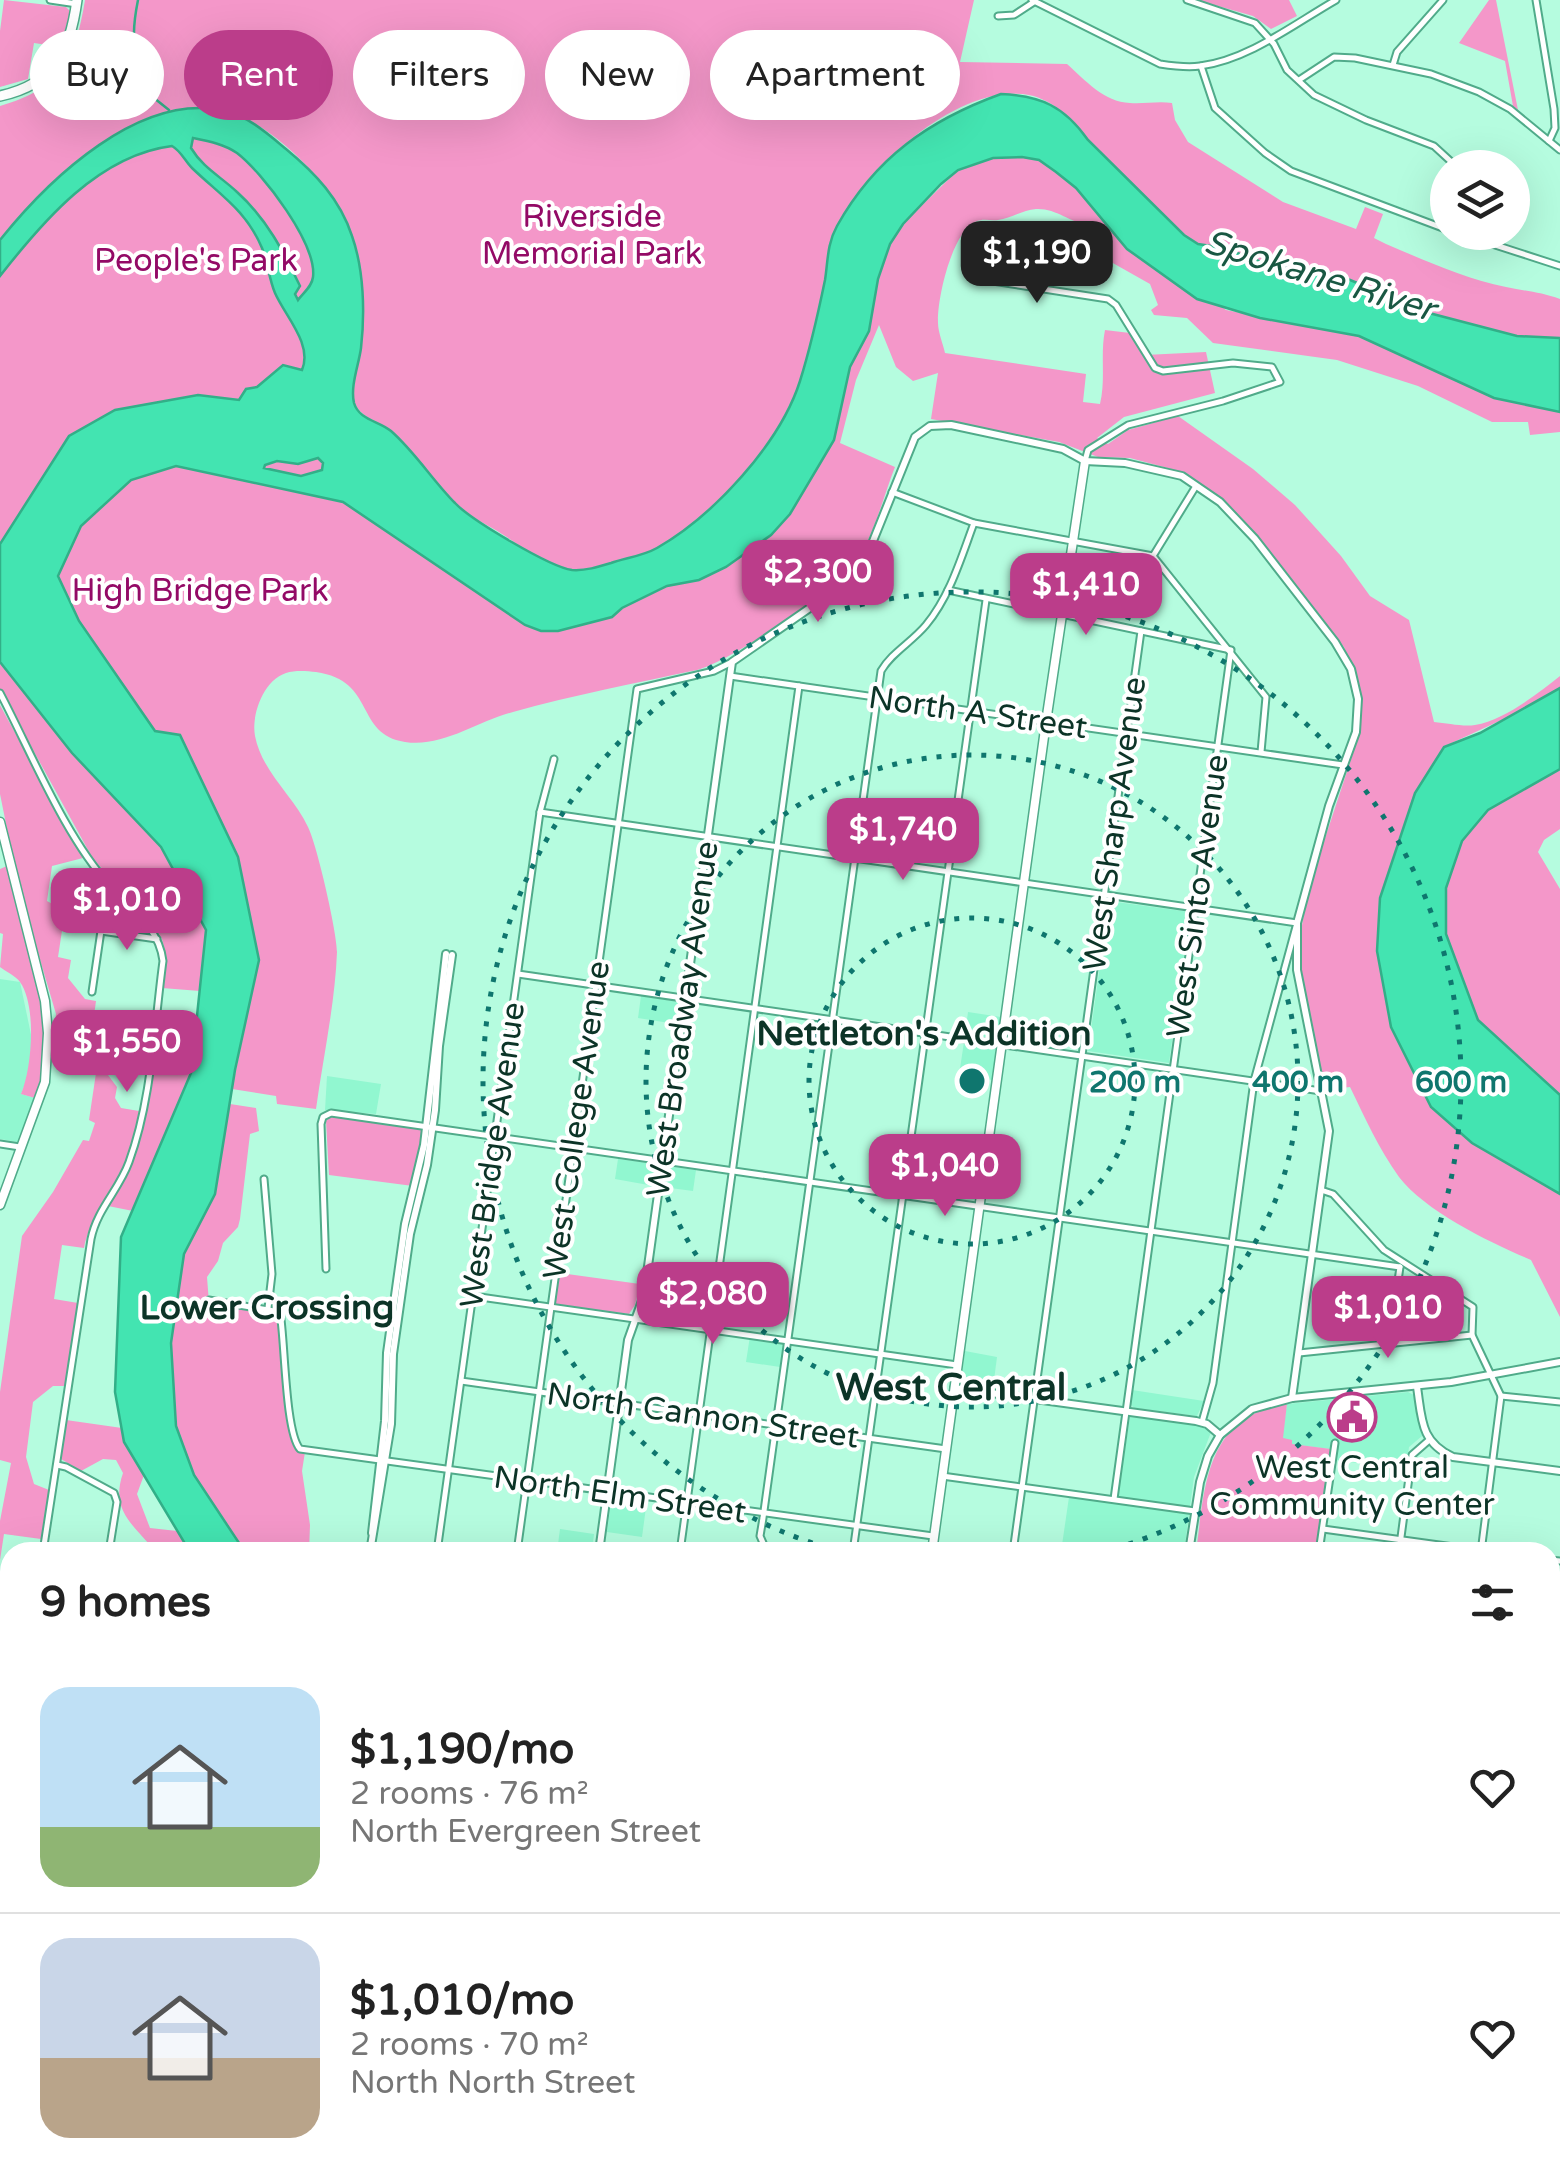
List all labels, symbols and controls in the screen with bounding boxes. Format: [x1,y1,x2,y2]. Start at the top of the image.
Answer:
chip: Buy [30,30,164,120]
chip: Rent [184,30,333,120]
chip: Filters [353,30,525,120]
chip: New [545,30,690,120]
chip: Apartment [710,30,960,120]
map controls [1430,150,1530,250]
button: layers [1430,150,1530,250]
park label: Riverside Memorial Park [482,198,702,273]
pin: $1,190 [956,221,1118,306]
water label: Spokane River [1200,221,1444,332]
text: $1,190 [983,234,1091,272]
park label: People's Park [94,242,298,280]
pin: $2,300 [737,540,899,625]
text: $2,300 [764,553,872,591]
pin: $1,410 [1005,553,1167,638]
text: $1,410 [1032,566,1140,604]
park label: High Bridge Park [71,572,329,610]
street label: West Sharp Avenue [1076,674,1154,974]
street label: North A Street [866,679,1090,747]
street label: West Sinto Avenue [1159,752,1237,1040]
pin: $1,740 [822,798,984,883]
text: $1,740 [849,811,957,849]
street label: West Broadway Avenue [639,839,727,1200]
pin: $1,010 [46,868,208,953]
text: $1,010 [73,881,181,919]
street label: West College Avenue [536,958,618,1282]
street label: West Bridge Avenue [453,1000,533,1310]
pin: $1,550 [46,1010,208,1095]
district label: Nettleton's Addition [756,1013,1092,1055]
text: $1,550 [73,1023,181,1061]
centre of rings [954,1063,990,1099]
text: 200 m [1089,1064,1181,1101]
text: 400 m [1252,1064,1344,1101]
text: 600 m [1415,1064,1507,1101]
pin: $1,040 [864,1134,1026,1219]
text: $1,040 [891,1147,999,1185]
pin: $2,080 [632,1262,794,1347]
text: $2,080 [659,1275,767,1313]
pin: $1,010 [1307,1276,1469,1361]
district label: Lower Crossing [140,1287,394,1329]
text: $1,010 [1334,1289,1442,1327]
district label: West Central [836,1365,1066,1411]
street label: North Cannon Street [544,1375,861,1457]
public building icon: West Central Community Center [1326,1391,1378,1443]
place label: West Central Community Center [1209,1449,1496,1524]
street label: North Elm Street [491,1458,749,1532]
icon: filters [1465,1575,1520,1630]
text: 9 homes [40,1577,211,1628]
text: $1,190/mo [350,1724,574,1775]
icon: home [120,1727,240,1847]
icon: heart [1465,1760,1520,1815]
text: 2 rooms · 76 m² [350,1775,589,1813]
text: North Evergreen Street [350,1813,701,1851]
text: $1,010/mo [350,1975,574,2026]
icon: home [120,1978,240,2098]
icon: heart [1465,2011,1520,2066]
text: 2 rooms · 70 m² [350,2026,589,2064]
text: North North Street [350,2064,635,2102]

